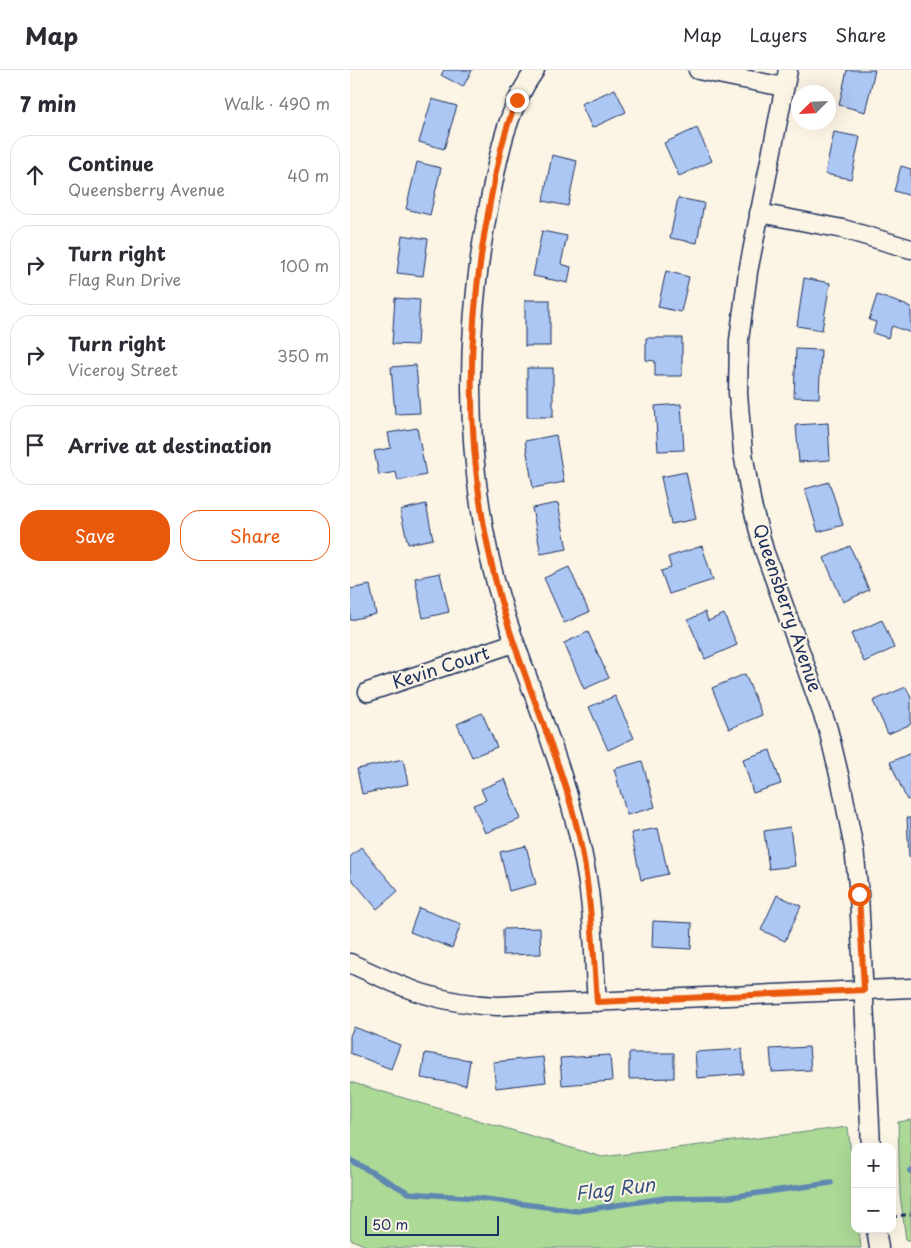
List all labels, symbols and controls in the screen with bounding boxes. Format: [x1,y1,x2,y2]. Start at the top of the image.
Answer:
text: Map [25,17,78,53]
text: Map [683,21,722,48]
text: Layers [750,21,807,48]
text: Share [835,21,886,48]
north arrow [791,85,836,130]
text: 7 min [20,87,76,119]
route end [506,89,529,112]
text: Walk · 490 m [224,91,330,115]
text: Continue [68,149,154,177]
icon: ahead [21,161,49,189]
text: 40 m [287,163,329,187]
text: Queensberry Avenue [68,177,225,201]
text: Turn right [68,239,166,267]
icon: right [21,251,49,279]
text: 100 m [280,253,329,277]
text: Flag Run Drive [68,267,181,291]
text: Turn right [68,329,166,357]
icon: right [21,341,49,369]
text: 350 m [277,343,329,367]
text: Viceroy Street [68,357,178,381]
icon: arrive [21,431,49,459]
text: Arrive at destination [68,431,272,459]
button: Save [20,510,170,561]
button: Share [180,510,330,561]
street label: Queensberry Avenue [747,520,830,696]
street label: Kevin Court [389,638,492,695]
route start [848,883,871,906]
map controls [851,1143,896,1233]
button: + [851,1143,896,1188]
water label: Flag Run [573,1169,658,1207]
button: − [851,1188,896,1233]
scale bar [365,1213,499,1236]
text: 50 m [372,1214,408,1235]

